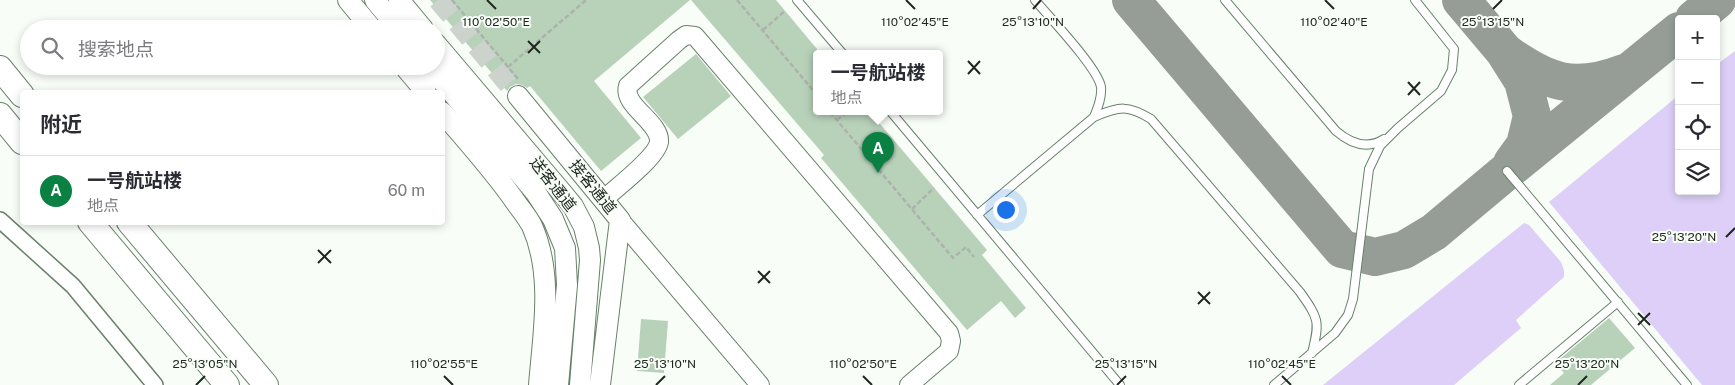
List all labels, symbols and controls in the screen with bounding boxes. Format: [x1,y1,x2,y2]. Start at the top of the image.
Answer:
text: 110°02'50"E [462,15,530,29]
text: 110°02'45"E [881,15,949,29]
text: 25°13'10"N [1002,15,1064,29]
text: 110°02'40"E [1300,15,1368,29]
text: 25°13'15"N [1462,15,1524,29]
map controls [1675,15,1720,195]
button: + [1675,15,1720,60]
search box [20,20,445,75]
icon: search [38,34,66,62]
text: 搜索地点 [78,38,154,60]
popup [813,50,943,115]
button: − [1675,60,1720,105]
text: 一号航站楼 [830,61,926,83]
text: 地点 [830,88,863,107]
button: locate [1675,105,1720,150]
text: 附近 [40,112,82,137]
pin: A [862,132,894,173]
button: layers [1675,150,1720,195]
street label: 送客通道 [526,153,580,215]
street label: 接客通道 [565,156,621,218]
text: 一号航站楼 [87,169,182,191]
text: A [50,181,62,200]
text: 60 m [388,181,425,200]
text: 地点 [87,196,119,215]
your location [993,197,1019,223]
text: 25°13'20"N [1652,230,1716,244]
text: 25°13'05"N [173,357,238,371]
text: 110°02'55"E [410,357,478,371]
text: 25°13'10"N [634,357,696,371]
text: 110°02'50"E [829,357,897,371]
text: 25°13'15"N [1095,357,1157,371]
text: 110°02'45"E [1248,357,1316,371]
text: 25°13'20"N [1555,357,1619,371]

